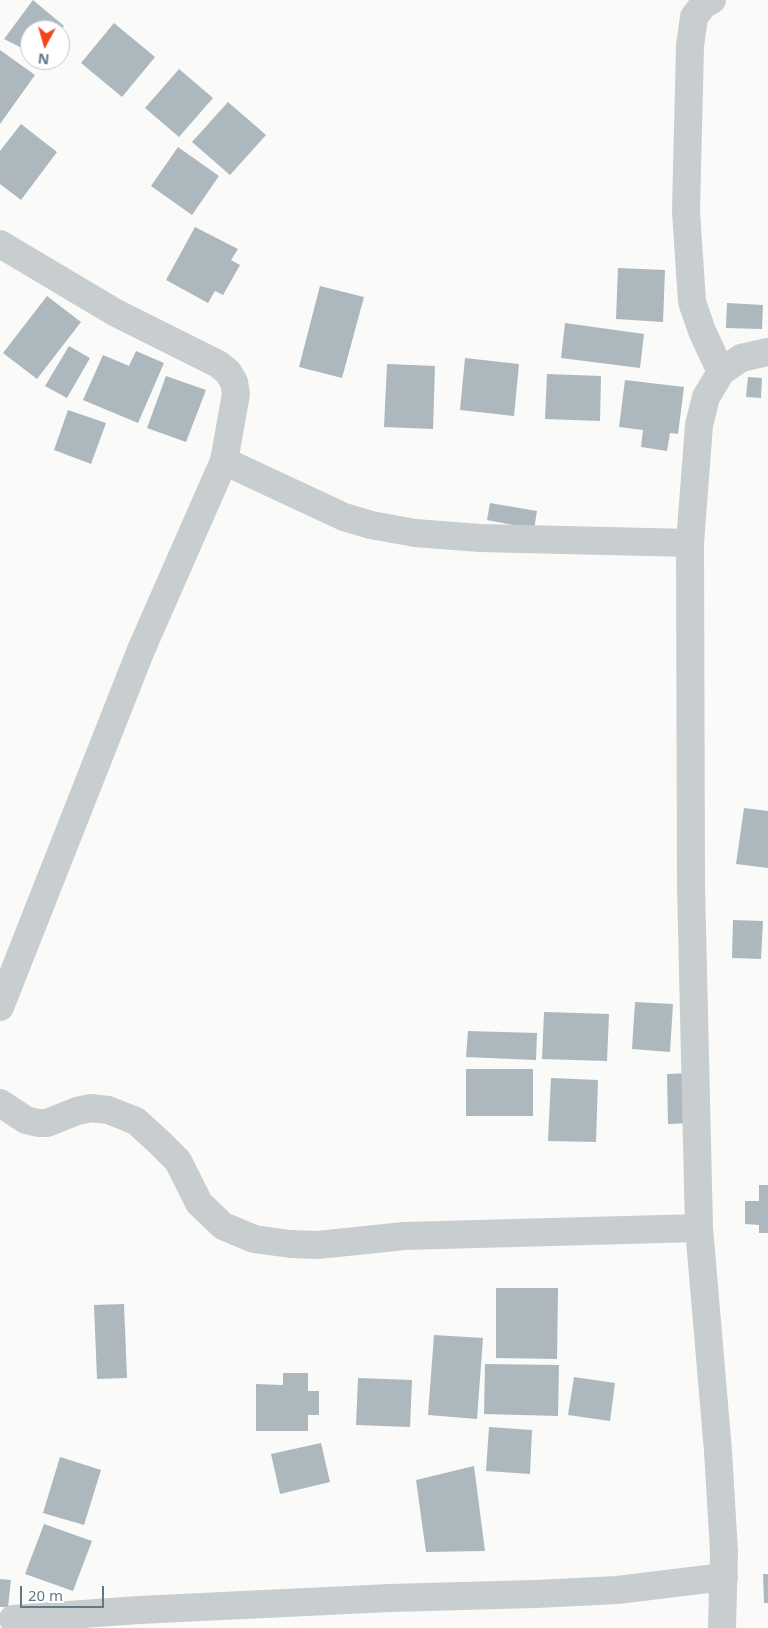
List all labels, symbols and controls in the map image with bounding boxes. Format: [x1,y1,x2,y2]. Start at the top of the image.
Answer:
north arrow [20,20,70,70]
text: N [37,49,50,69]
scale bar [22,1576,106,1608]
text: 20 m [28,1585,63,1605]

